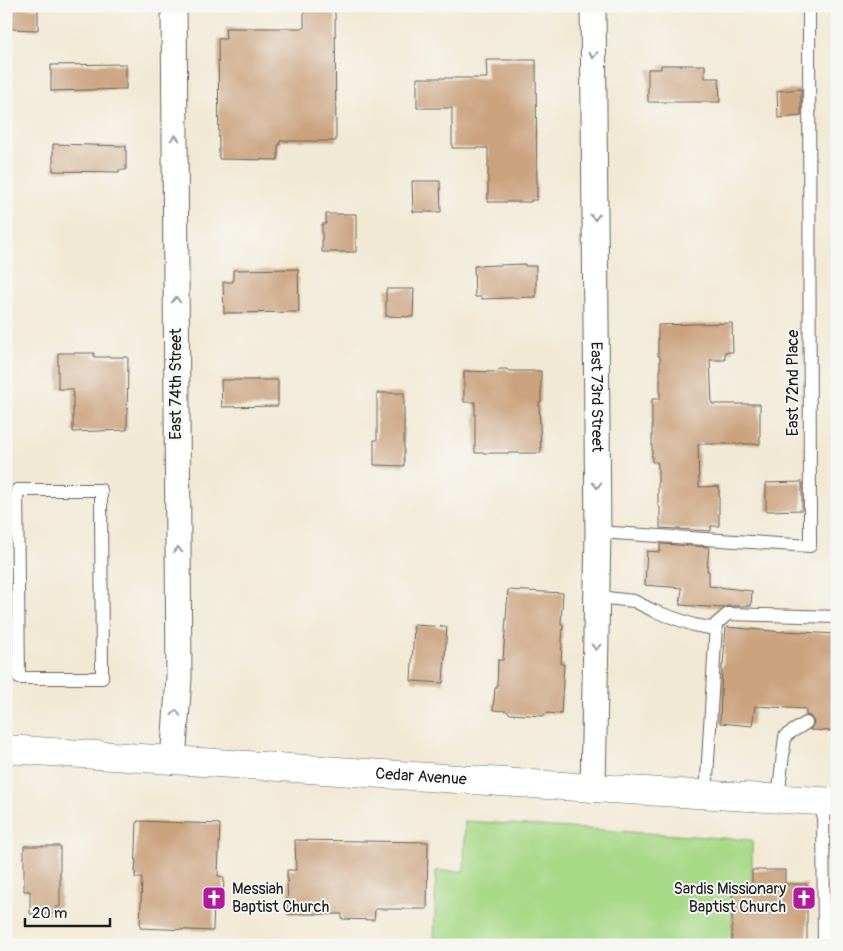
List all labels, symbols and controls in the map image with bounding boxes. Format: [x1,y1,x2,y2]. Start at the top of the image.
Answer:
one-way arrow [588,52,598,59]
one-way arrow [169,134,180,142]
one-way arrow [590,214,600,222]
one-way arrow [171,296,181,304]
street label: East 74th Street [166,328,186,440]
street label: East 72nd Place [783,330,803,436]
street label: East 73rd Street [586,342,607,453]
one-way arrow [592,482,602,489]
one-way arrow [173,546,183,554]
one-way arrow [591,644,601,652]
one-way arrow [171,709,182,717]
street label: Cedar Avenue [375,764,468,790]
place label: Messiah Baptist Church [232,879,329,917]
place label: Sardis Missionary Baptist Church [674,879,786,917]
church icon: Messiah Baptist Church [201,885,227,911]
church icon: Sardis Missionary Baptist Church [791,885,817,911]
scale bar [25,896,110,928]
text: 20 m [32,904,67,923]

